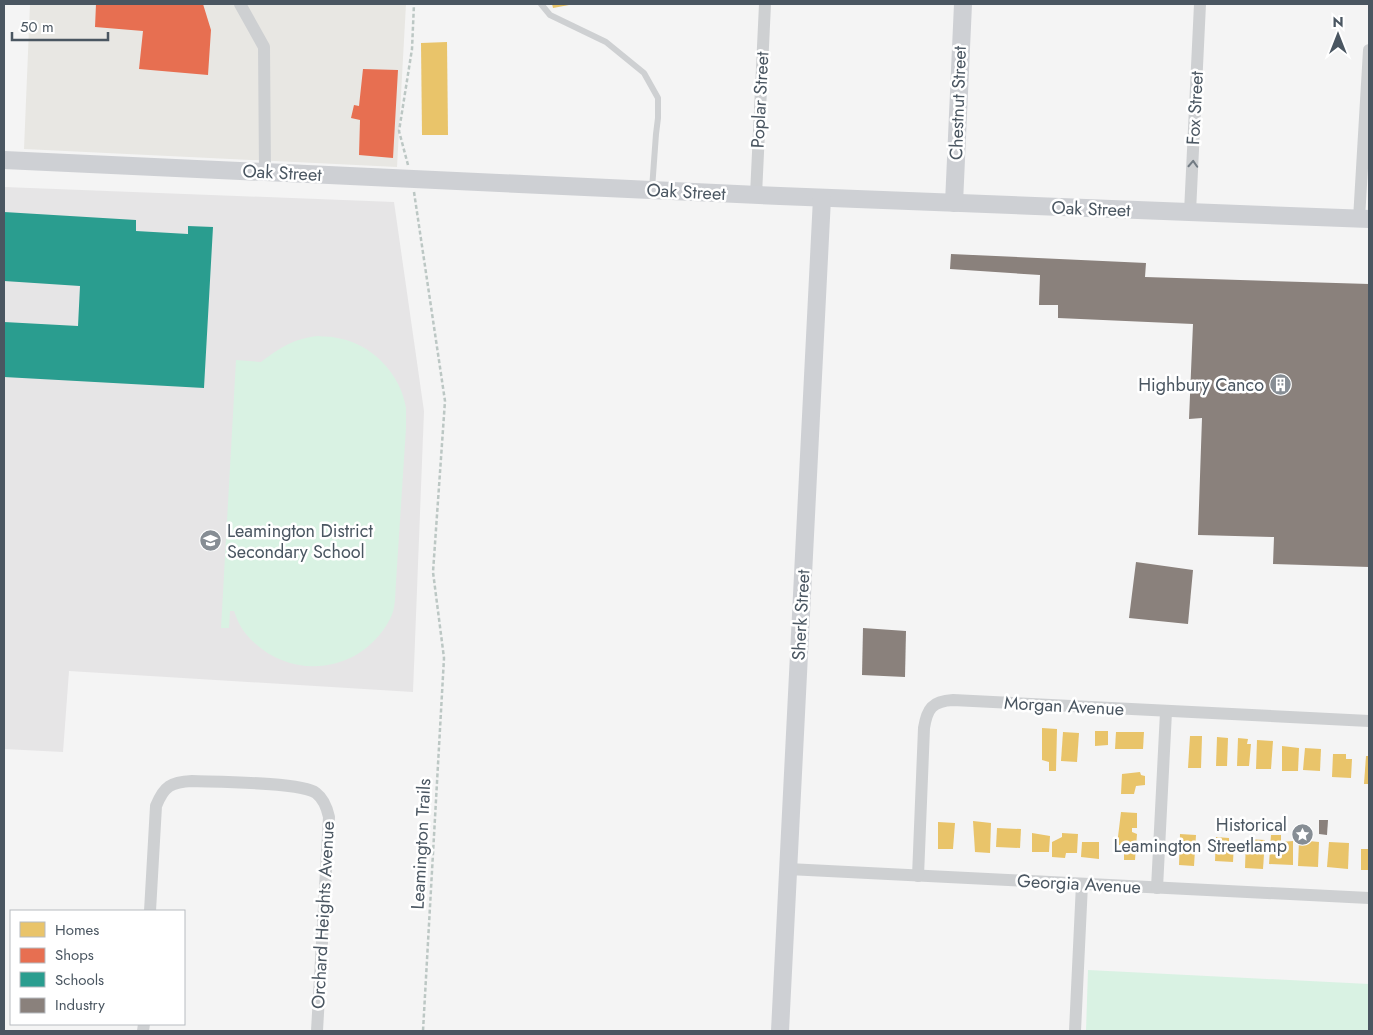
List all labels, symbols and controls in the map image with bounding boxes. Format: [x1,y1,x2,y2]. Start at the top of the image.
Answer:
scale bar [12,10,109,42]
north arrow [1313,10,1363,60]
text: N [1332,12,1344,32]
text: 50 m [20,16,54,38]
street label: Chestnut Street [943,45,973,161]
street label: Poplar Street [744,50,776,149]
street label: Fox Street [1180,70,1210,146]
street label: Oak Street [242,158,323,188]
one-way arrow [1187,159,1198,167]
street label: Oak Street [646,177,727,207]
street label: Oak Street [1051,195,1132,223]
place label: Highbury Canco [1138,372,1264,398]
building icon: Highbury Canco [1268,373,1292,397]
place label: Leamington District Secondary School [227,518,373,565]
school or university icon: Leamington District Secondary School [199,529,223,553]
street label: Sherk Street [786,568,816,661]
street label: Morgan Avenue [1003,690,1125,722]
street label: Leamington Trails [405,778,437,910]
place label: Historical Leamington Streetlamp [1113,812,1287,859]
street label: Orchard Heights Avenue [305,820,341,1010]
place icon: Historical Leamington Streetlamp [1291,823,1315,847]
street label: Georgia Avenue [1016,868,1142,900]
legend [10,910,185,1025]
text: Homes [55,919,99,941]
text: Shops [55,944,94,966]
text: Schools [55,969,104,991]
text: Industry [55,994,105,1016]

